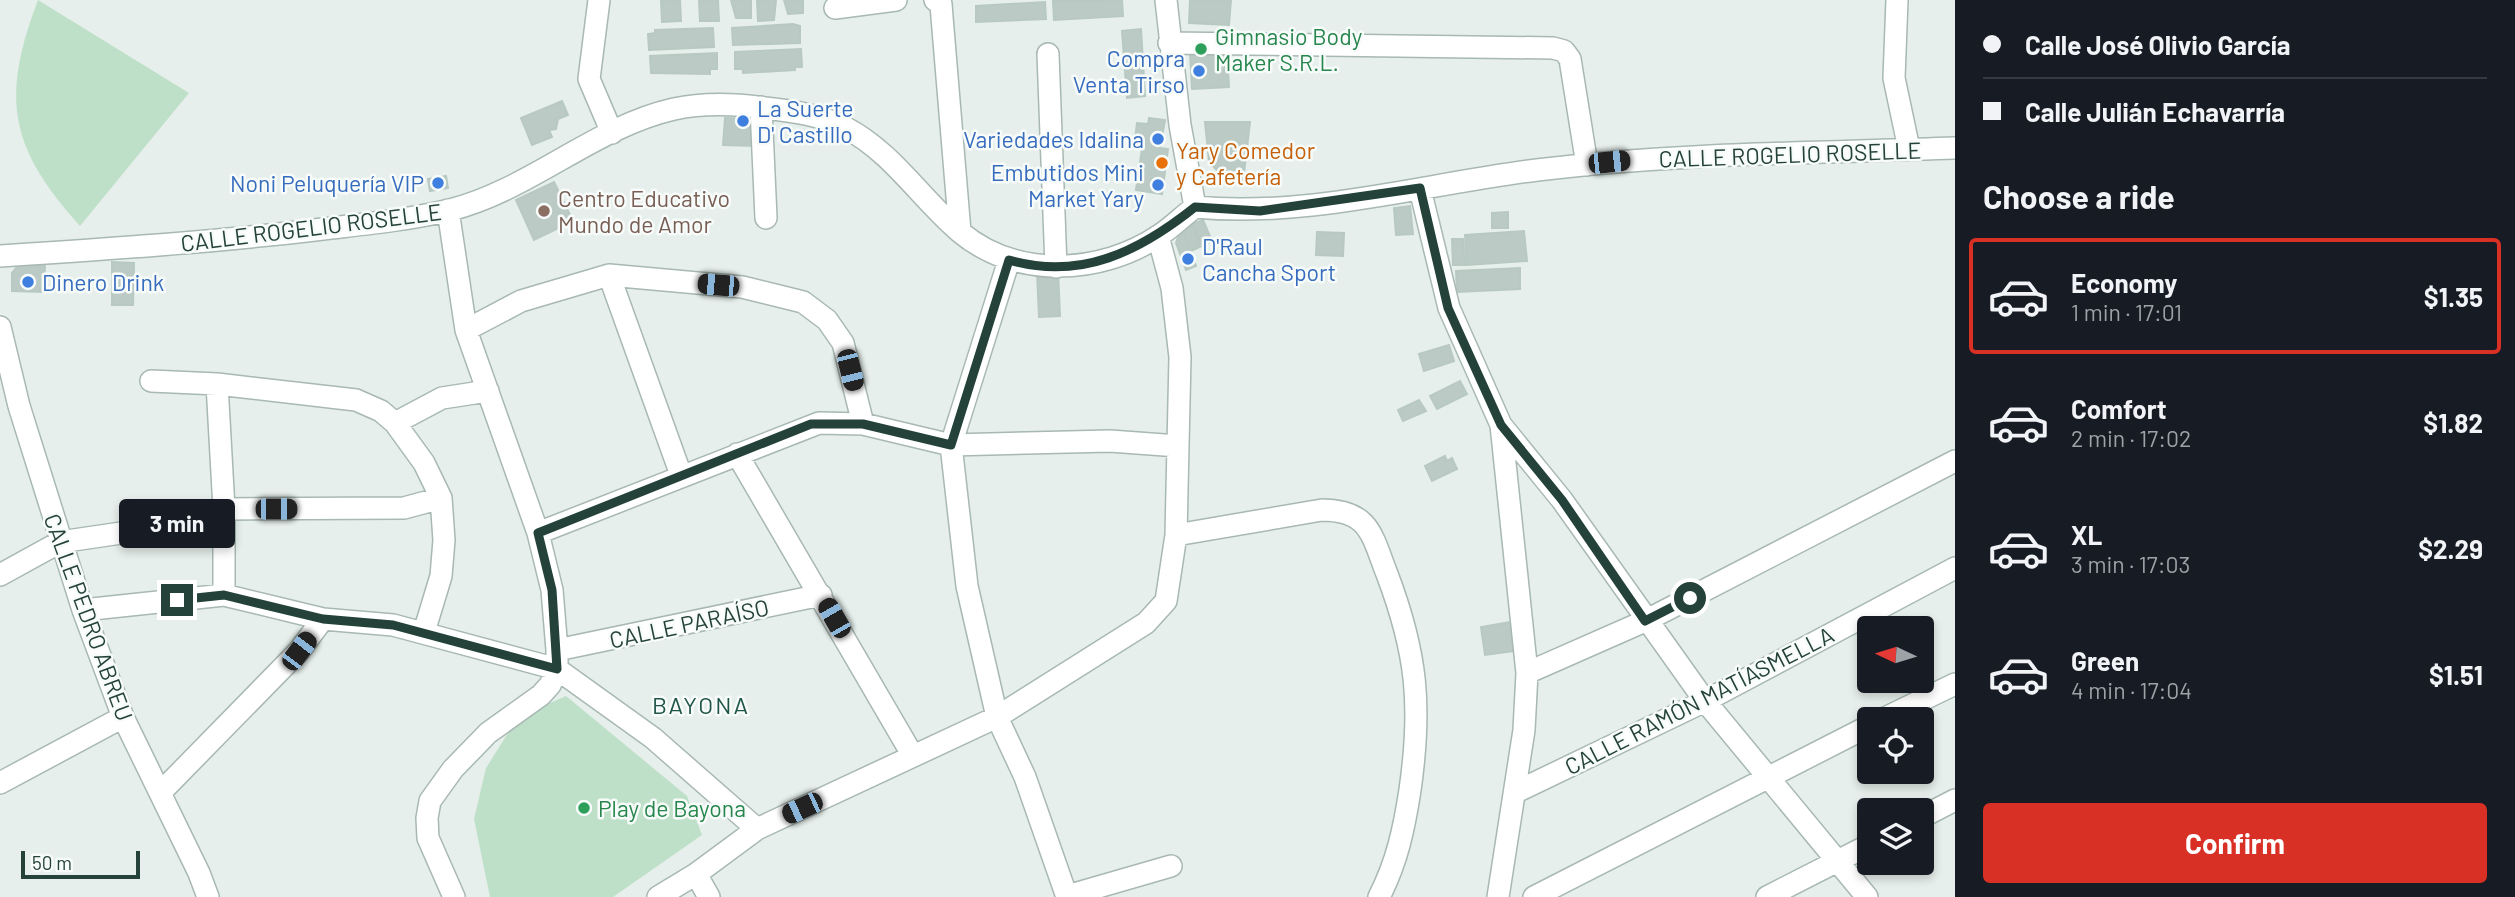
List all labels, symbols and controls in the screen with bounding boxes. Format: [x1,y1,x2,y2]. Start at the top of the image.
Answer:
place label: Gimnasio Body Maker S.R.L. [1215,22,1363,76]
text: Calle José Olivio García [2025,29,2291,60]
marker: Gimnasio Body Maker S.R.L. [1193,41,1209,57]
place label: Compra Venta Tirso [1073,44,1185,98]
marker: Compra Venta Tirso [1191,63,1207,79]
place label: La Suerte D' Castillo [757,94,853,148]
text: Calle Julián Echavarría [2025,96,2285,127]
marker: La Suerte D' Castillo [735,113,751,129]
place label: Variedades Idalina [963,125,1144,153]
marker: Variedades Idalina [1150,131,1166,147]
street label: CALLE ROGELIO ROSELLE [1658,135,1922,173]
place label: Yary Comedor y Cafetería [1176,136,1316,190]
car [1588,149,1631,175]
marker: Yary Comedor y Cafetería [1154,155,1170,171]
place label: Embutidos Mini Market Yary [991,158,1144,212]
place label: Noni Peluquería VIP [230,169,424,197]
marker: Noni Peluquería VIP [430,175,446,191]
marker: Embutidos Mini Market Yary [1150,177,1166,193]
text: Choose a ride [1983,177,2175,215]
place label: Centro Educativo Mundo de Amor [558,184,730,238]
street label: CALLE ROGELIO ROSELLE [179,197,443,257]
marker: Centro Educativo Mundo de Amor [536,203,552,219]
place label: D'Raul Cancha Sport [1202,232,1336,286]
marker: D'Raul Cancha Sport [1180,251,1196,267]
icon: car [1987,265,2050,328]
text: Economy [2071,267,2177,298]
place label: Dinero Drink [42,268,164,296]
car [697,273,740,297]
marker: Dinero Drink [20,274,36,290]
text: $1.35 [2424,281,2483,312]
text: 1 min · 17:01 [2071,298,2182,326]
car [835,347,866,393]
icon: car [1987,391,2050,454]
text: Comfort [2071,393,2167,424]
text: $1.82 [2423,407,2483,438]
text: 2 min · 17:02 [2071,424,2191,452]
callout: 3 min [119,498,235,548]
car [256,499,298,520]
text: 3 min [150,509,204,537]
street label: CALLE PEDRO ABREU [38,510,140,724]
icon: car [1987,517,2050,580]
text: XL [2071,519,2102,550]
text: $2.29 [2418,533,2483,564]
text: 3 min · 17:03 [2071,550,2190,578]
route start [1674,582,1706,614]
route end [161,584,193,616]
street label: CALLE PARAÍSO [607,592,771,654]
car [815,595,854,641]
north arrow [1857,616,1934,693]
map controls [1857,616,1934,875]
street label: CALLE RAMÓN MATÍASMELLA [1560,620,1838,780]
car [278,628,321,674]
icon: car [1987,643,2050,706]
text: Green [2071,645,2139,676]
text: $1.51 [2429,659,2483,690]
text: 4 min · 17:04 [2071,676,2192,704]
district label: BAYONA [652,690,750,719]
button: locate [1857,707,1934,784]
car [779,790,826,826]
place label: Play de Bayona [598,794,746,822]
button: layers [1857,798,1934,875]
marker: Play de Bayona [576,800,592,816]
button: Confirm [1983,803,2487,883]
scale bar [21,848,140,880]
text: 50 m [32,851,72,874]

